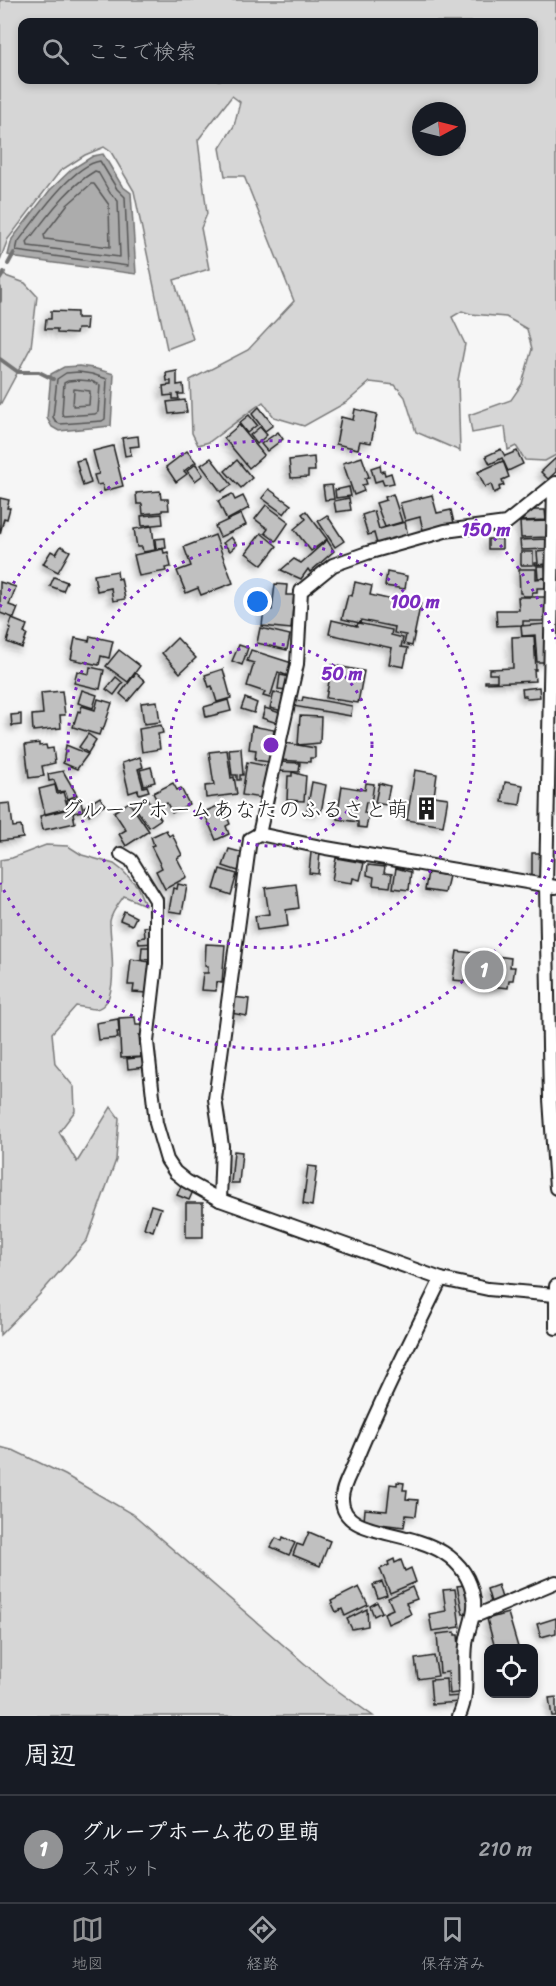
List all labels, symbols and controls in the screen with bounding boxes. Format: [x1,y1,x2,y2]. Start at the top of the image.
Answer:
search box [18,18,538,84]
text: ここで検索 [87,32,197,71]
icon: search [39,35,72,68]
north arrow [412,102,466,156]
text: 150 m [462,514,510,546]
text: 100 m [391,586,440,618]
your location [243,587,272,616]
text: 50 m [322,658,363,690]
centre of rings [261,735,281,755]
place label: グループホームあなたのふるさと萌 [61,790,409,829]
building icon: グループホームあなたのふるさと萌 [414,796,440,822]
pin: 1 [464,948,504,992]
map controls [484,1644,538,1698]
button: locate [484,1644,538,1698]
text: 周辺 [24,1732,76,1778]
text: グループホーム花の里萌 [81,1812,320,1851]
text: 1 [39,1832,48,1867]
text: 210 m [479,1832,532,1867]
text: スポット [81,1851,161,1886]
tab: 地図 [71,1913,104,1978]
tab: 経路 [246,1913,279,1978]
tab: 保存済み [421,1913,485,1978]

